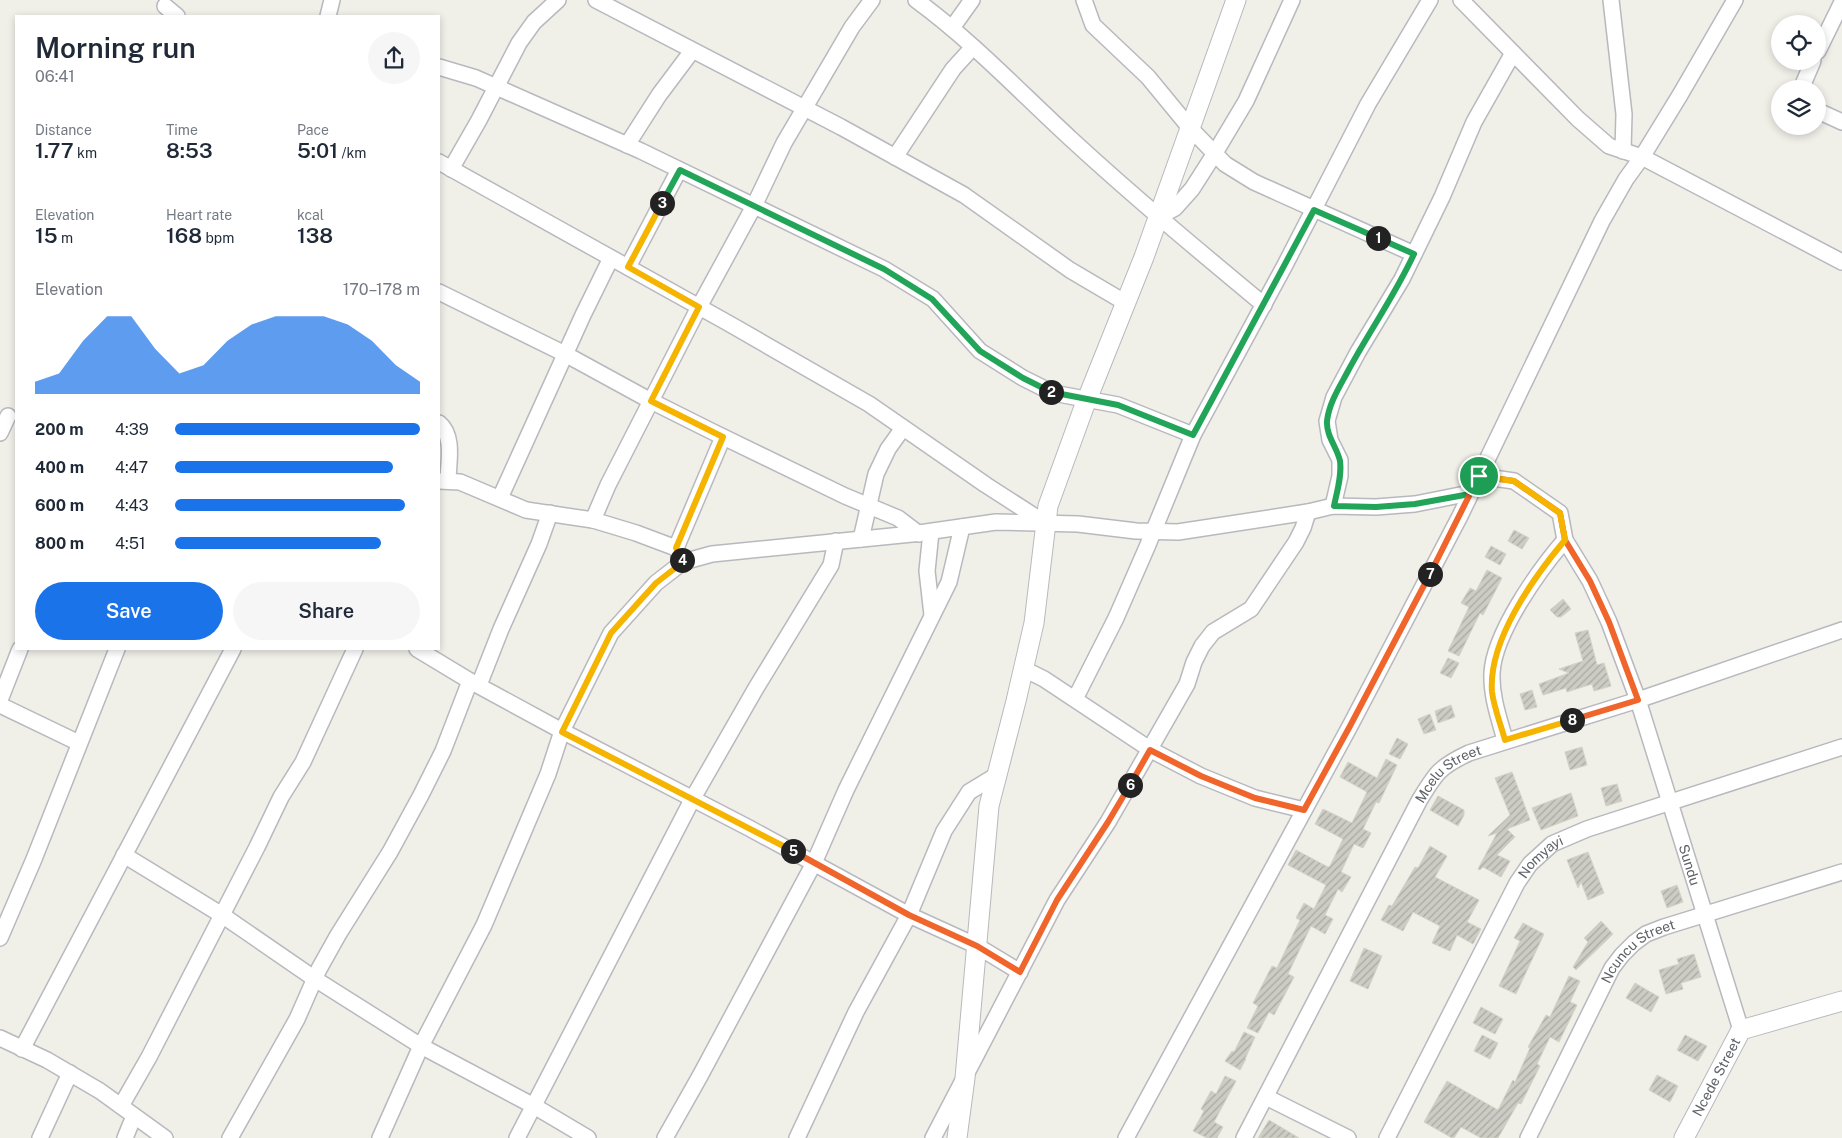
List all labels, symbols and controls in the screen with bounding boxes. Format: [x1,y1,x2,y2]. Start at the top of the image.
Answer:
map controls [1771,15,1826,135]
button: locate [1771,15,1826,70]
text: Morning run [35,31,196,64]
button: share [368,32,420,84]
text: 06:41 [35,67,75,86]
button: layers [1771,80,1826,135]
text: Distance [35,122,92,138]
text: Time [166,122,198,138]
text: Pace [297,122,329,138]
text: 1.77 [35,138,74,163]
text: 8:53 [166,138,213,163]
text: 5:01 [297,138,338,163]
text: km [74,145,97,161]
text: /km [338,145,366,161]
pin: 3 [650,190,674,216]
text: 3 [658,195,667,211]
text: Elevation [35,207,94,223]
text: Heart rate [166,207,232,223]
text: kcal [297,207,324,223]
text: 15 [35,223,58,248]
text: 168 [166,223,202,248]
text: 138 [297,223,333,248]
pin: 1 [1366,226,1390,250]
text: m [58,230,73,246]
text: bpm [202,230,234,246]
text: 1 [1376,230,1382,246]
text: Elevation [35,280,103,299]
text: 170–178 m [343,280,420,299]
pin: 2 [1038,380,1064,404]
text: 2 [1047,384,1056,400]
text: 200 m [35,420,84,439]
text: 4:39 [115,420,149,439]
pin [1458,455,1500,497]
text: 400 m [35,458,84,477]
text: 4:47 [115,458,148,477]
icon: arrive [1465,462,1493,490]
text: 600 m [35,496,84,515]
text: 4:43 [115,496,149,515]
text: 800 m [35,534,84,553]
text: 4:51 [115,534,145,553]
pin: 4 [670,548,694,572]
text: 4 [678,552,687,568]
pin: 7 [1418,562,1442,586]
text: 7 [1426,566,1435,582]
button: Save [35,582,223,640]
button: Share [233,582,420,640]
pin: 8 [1560,708,1584,732]
text: 8 [1568,712,1577,728]
street label: Mcelu Street [1412,742,1483,806]
pin: 6 [1118,772,1142,798]
text: 6 [1126,777,1135,793]
street label: Nomyayi [1515,832,1565,881]
pin: 5 [780,838,806,864]
street label: Sundu [1676,842,1703,887]
text: 5 [789,843,798,859]
street label: Ncuncu Street [1598,916,1677,986]
street label: Ncede Street [1689,1035,1743,1119]

